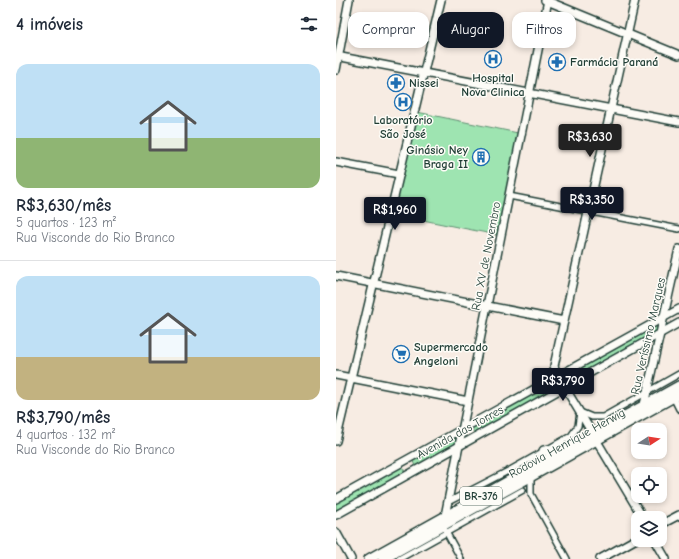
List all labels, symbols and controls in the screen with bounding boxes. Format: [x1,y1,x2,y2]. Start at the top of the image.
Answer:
chip: Comprar [348,12,429,48]
chip: Alugar [437,12,504,48]
chip: Filtros [512,12,576,48]
icon: filters [298,13,320,35]
text: 4 imóveis [16,15,83,34]
hospital icon: Hospital Nova Clinica [483,49,503,69]
pharmacy icon: Farmácia Paraná [547,52,567,72]
place label: Farmácia Paraná [570,55,658,69]
place label: Hospital Nova Clinica [461,71,525,99]
pharmacy icon: Nissei [386,73,406,93]
place label: Nissei [409,76,439,90]
icon: home [132,90,204,162]
hospital icon: Laboratório São José [393,92,413,112]
place label: Laboratório São José [373,113,433,141]
pin: R$3,630 [553,124,627,158]
text: R$3,630 [568,129,612,144]
place label: Ginásio Ney Braga II [406,143,468,171]
building icon: Ginásio Ney Braga II [471,147,491,167]
pin: R$3,350 [555,187,629,221]
text: R$3,350 [569,192,615,207]
text: R$3,630/mês [16,196,111,215]
pin: R$1,960 [358,197,432,231]
street label: Rua XV de Novembro [469,200,503,312]
text: R$1,960 [373,202,417,217]
text: 5 quartos · 123 m² [16,215,116,230]
text: Rua Visconde do Rio Branco [16,230,175,245]
street label: Rua Veríssimo Marques [628,276,668,396]
icon: home [132,302,204,374]
place label: Supermercado Angeloni [414,340,488,368]
supermarket icon: Supermercado Angeloni [391,344,411,364]
pin: R$3,790 [526,368,600,402]
text: R$3,790 [541,373,585,388]
street label: Avenida das Torres [414,402,506,462]
street label: Rodovia Henrique Herwig [506,405,628,481]
text: R$3,790/mês [16,408,110,427]
north arrow [631,423,667,459]
map controls [631,423,667,547]
text: 4 quartos · 132 m² [16,427,115,442]
text: Rua Visconde do Rio Branco [16,442,175,457]
button: locate [631,467,667,503]
road number: BR-376 [460,487,502,505]
button: layers [631,511,667,547]

